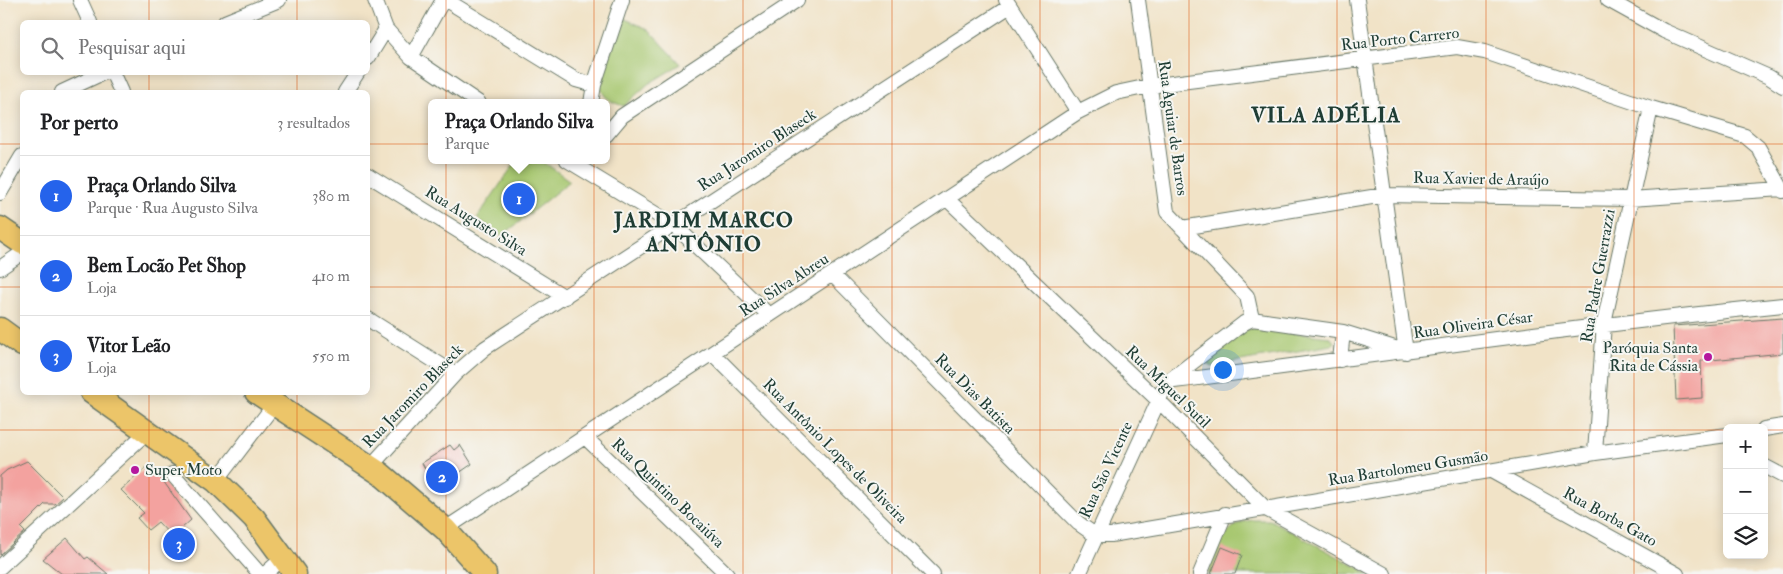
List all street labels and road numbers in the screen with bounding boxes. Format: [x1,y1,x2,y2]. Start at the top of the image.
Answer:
street label: Rua Porto Carrero [1340,23,1460,55]
street label: Rua Aguiar de Barros [1154,59,1192,197]
street label: Rua Jaromiro Blaseck [694,104,821,196]
street label: Rua Xavier de Araújo [1413,168,1549,190]
street label: Rua Augusto Silva [421,182,531,261]
street label: Rua Padre Guerrazzi [1576,208,1620,344]
street label: Rua Silva Abreu [736,249,832,321]
street label: Rua Oliveira César [1412,307,1534,343]
street label: Rua Jaromiro Blaseck [358,340,469,453]
street label: Rua Miguel Sutil [1121,341,1215,433]
street label: Rua Dias Batista [930,349,1020,439]
street label: Rua Antônio Lopes de Oliveira [758,374,912,529]
street label: Rua São Vicente [1075,418,1137,522]
street label: Rua Quintino Bocaiúva [607,434,729,552]
street label: Rua Bartolomeu Gusmão [1327,445,1490,491]
street label: Rua Borba Gato [1560,483,1661,551]

